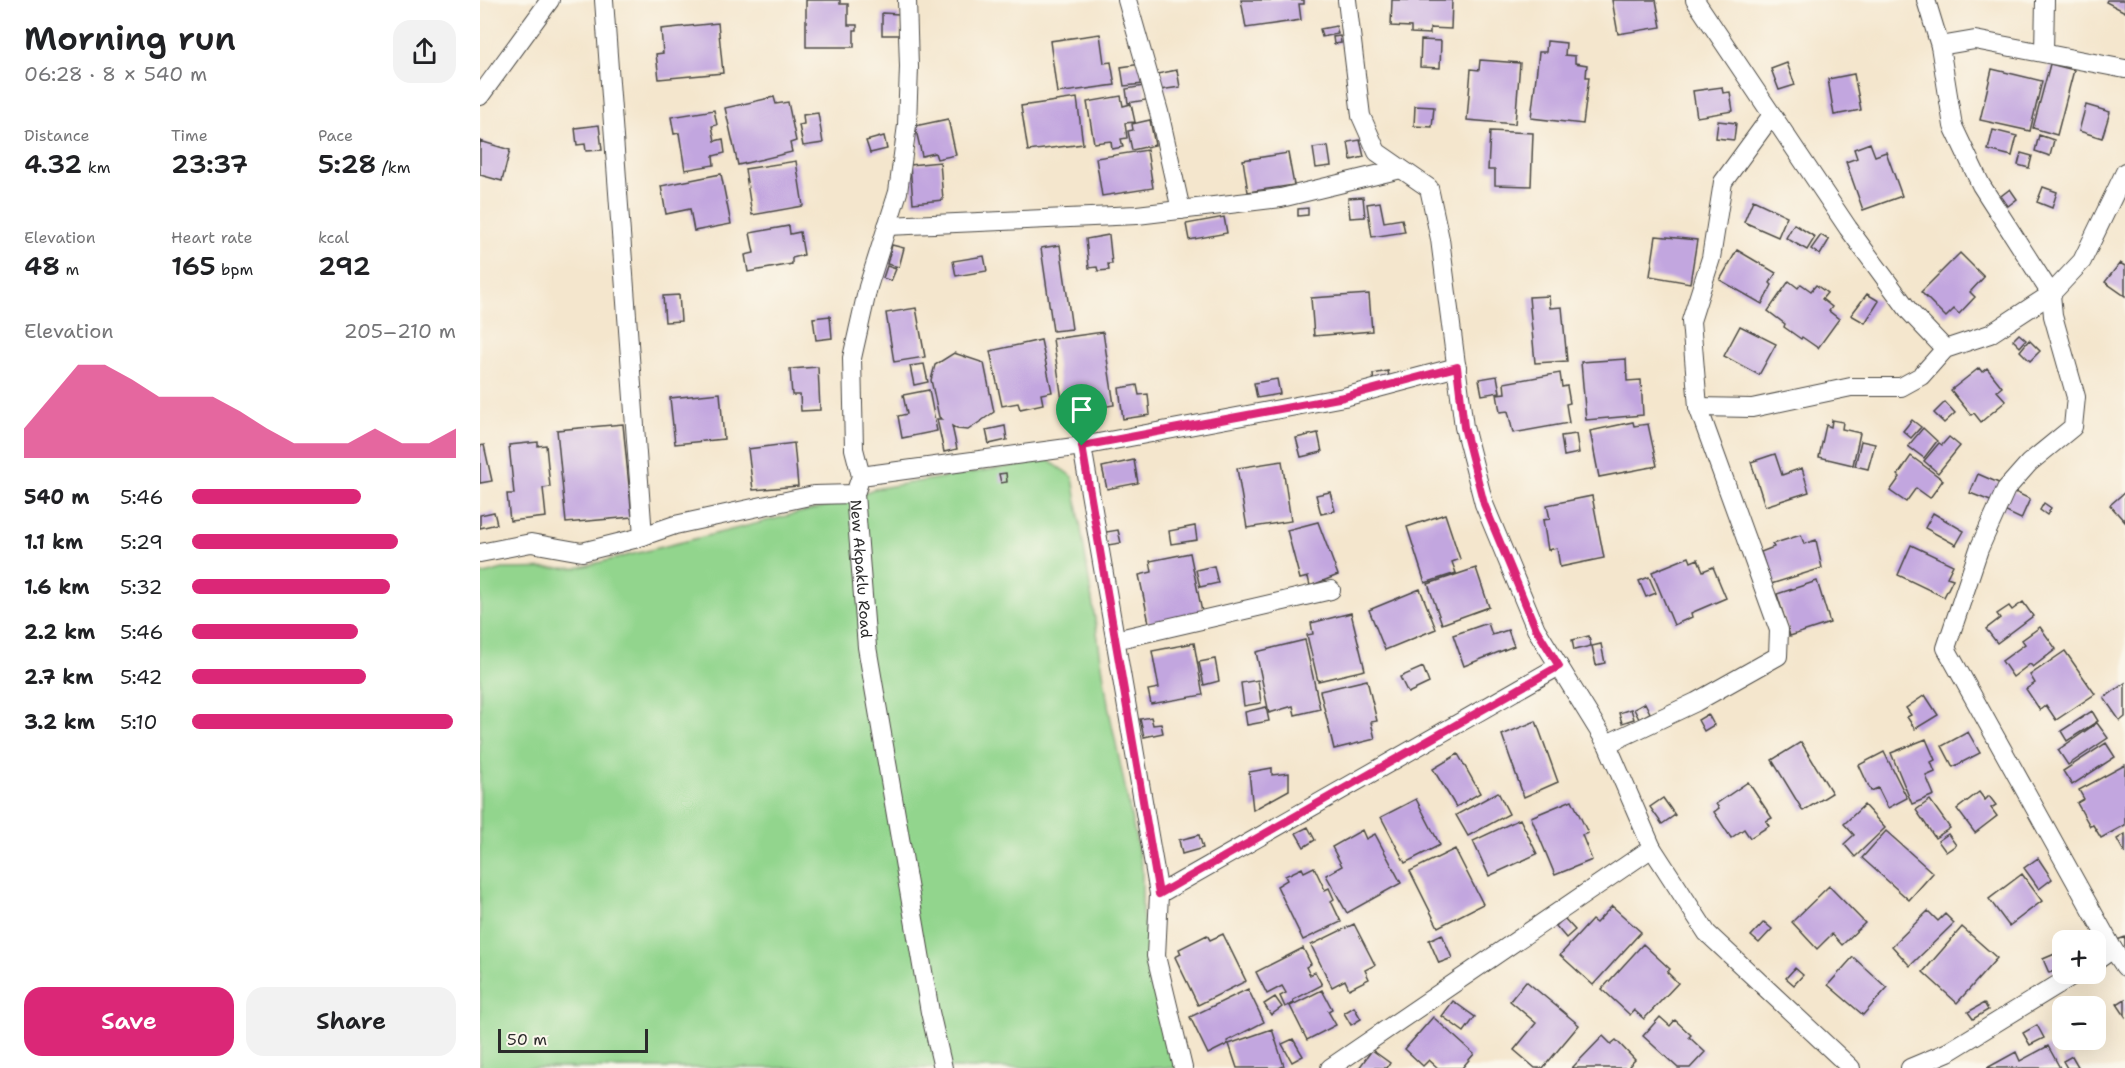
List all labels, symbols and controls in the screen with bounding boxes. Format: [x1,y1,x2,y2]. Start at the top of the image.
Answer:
text: Morning run [24,16,236,61]
button: share [393,20,456,83]
text: 06:28 · 8 × 540 m [24,61,207,87]
text: Distance [24,125,90,146]
text: Time [171,125,208,146]
text: Pace [318,125,353,146]
text: 4.32 [24,146,82,181]
text: 23:37 [171,146,248,181]
text: 5:28 [318,146,376,181]
text: km [82,157,110,178]
text: /km [376,157,410,178]
text: Elevation [24,227,96,248]
text: Heart rate [171,227,253,248]
text: kcal [318,227,349,248]
text: 48 [24,248,60,283]
text: 165 [171,248,216,283]
text: 292 [318,248,371,283]
text: m [60,259,79,280]
text: bpm [216,259,253,280]
text: Elevation [24,318,114,344]
text: 205–210 m [344,318,456,344]
pin [1056,384,1107,446]
icon: arrive [1065,393,1098,426]
text: 540 m [24,484,89,510]
text: 5:46 [120,484,163,510]
street label: New Akpaklu Road [845,499,876,639]
text: 1.1 km [24,529,83,555]
text: 5:29 [120,529,163,555]
text: 1.6 km [24,574,90,600]
text: 5:32 [120,574,163,600]
text: 2.2 km [24,619,95,645]
text: 5:46 [120,619,163,645]
text: 2.7 km [24,664,93,690]
text: 5:42 [120,664,162,690]
text: 3.2 km [24,709,95,735]
text: 5:10 [120,709,157,735]
map controls [2052,930,2106,1050]
button: + [2052,930,2106,984]
button: Save [24,987,234,1056]
button: Share [246,987,456,1056]
button: − [2052,996,2106,1050]
scale bar [498,1026,648,1054]
text: 50 m [507,1029,547,1050]

